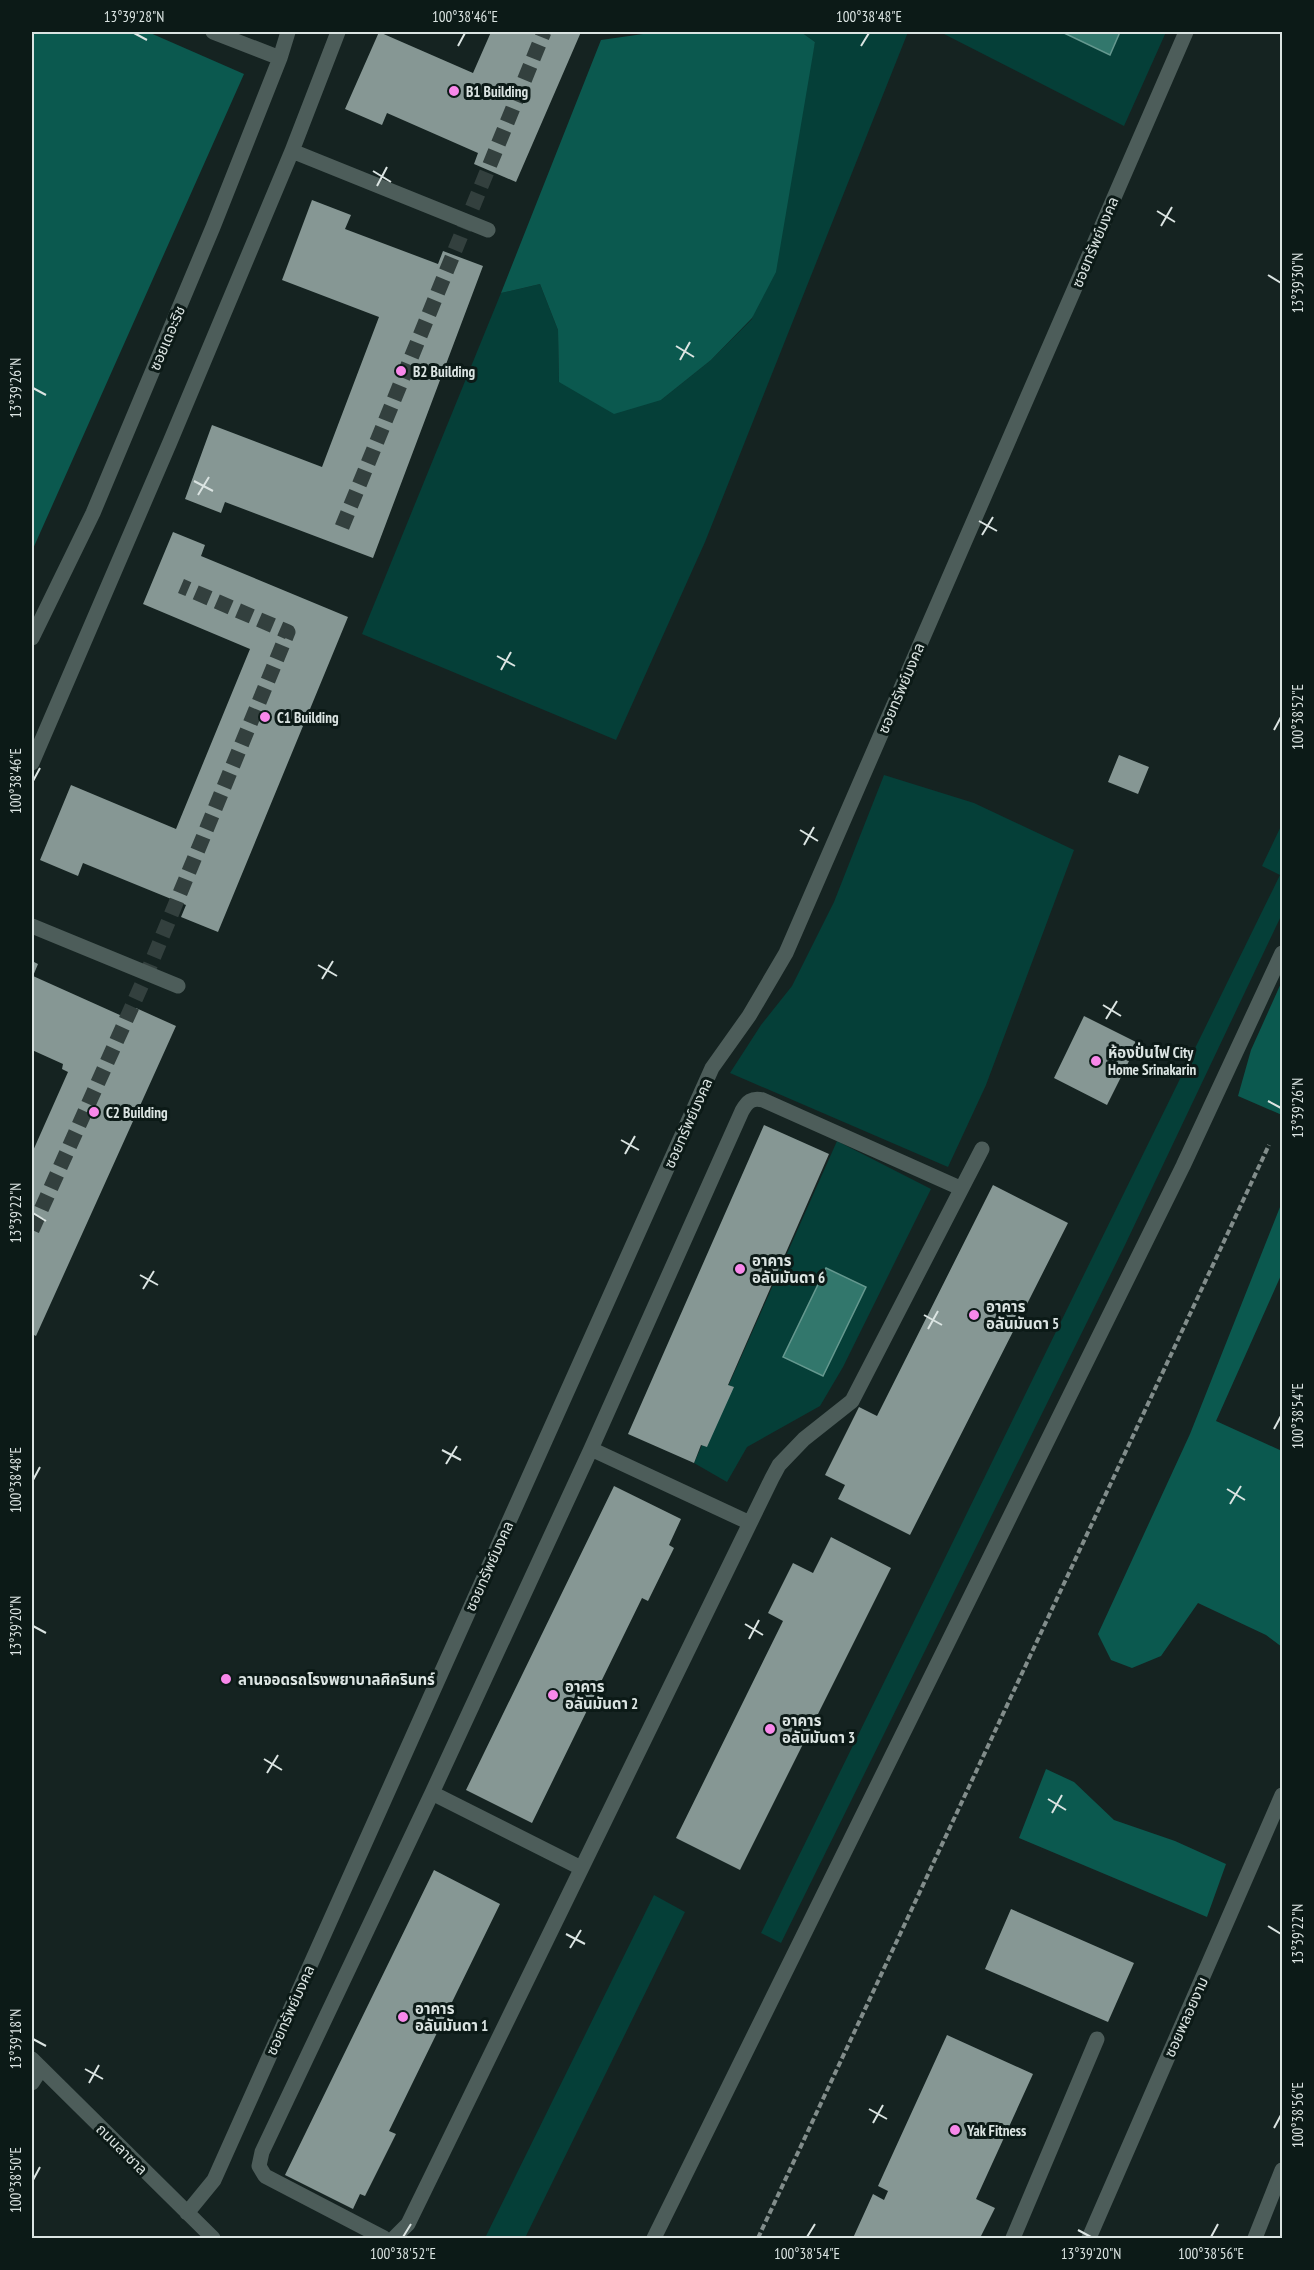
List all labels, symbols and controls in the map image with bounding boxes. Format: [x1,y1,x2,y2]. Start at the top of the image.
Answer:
text: 13°39'28"N [104,7,164,26]
text: 100°38'46"E [432,7,498,26]
text: 100°38'48"E [836,7,902,26]
place label: B1 Building [466,82,528,101]
marker: B1 Building [447,84,461,98]
street label: ซอยทรัพย์มงคล [1067,194,1123,290]
text: 13°39'30"N [1288,253,1307,313]
street label: ซอยเดอะริช [145,303,189,373]
text: 13°39'26"N [6,358,25,418]
place label: B2 Building [413,362,475,381]
marker: B2 Building [394,364,408,378]
street label: ซอยทรัพย์มงคล [873,640,929,736]
text: 100°38'52"E [1288,684,1307,750]
place label: C1 Building [277,708,339,727]
marker: C1 Building [258,710,272,724]
text: 100°38'46"E [6,748,25,814]
place label: ห้องปั่นไฟ City Home Srinakarin [1108,1042,1197,1079]
marker: ห้องปั่นไฟ City Home Srinakarin [1089,1054,1103,1068]
street label: ซอยทรัพย์มงคล [660,1075,716,1171]
text: 13°39'26"N [1288,1078,1307,1138]
place label: C2 Building [106,1103,168,1122]
marker: C2 Building [87,1105,101,1119]
text: 13°39'22"N [6,1183,25,1243]
place label: อาคาร อลันมันดา 6 [752,1251,825,1287]
marker: อาคาร อลันมันดา 6 [733,1262,747,1276]
place label: อาคาร อลันมันดา 5 [986,1297,1059,1333]
marker: อาคาร อลันมันดา 5 [967,1308,981,1322]
text: 100°38'54"E [1288,1383,1307,1449]
text: 100°38'48"E [6,1447,25,1513]
street label: ซอยทรัพย์มงคล [461,1518,517,1614]
text: 13°39'20"N [6,1596,25,1656]
place label: ลานจอดรถโรงพยาบาลศิครินทร์ [238,1670,435,1689]
marker: ลานจอดรถโรงพยาบาลศิครินทร์ [219,1672,233,1686]
place label: อาคาร อลันมันดา 2 [565,1677,638,1713]
marker: อาคาร อลันมันดา 2 [546,1688,560,1702]
place label: อาคาร อลันมันดา 3 [782,1711,855,1747]
marker: อาคาร อลันมันดา 3 [763,1722,777,1736]
text: 13°39'22"N [1288,1904,1307,1964]
street label: ซอยทรัพย์มงคล [262,1962,318,2058]
street label: ซอยพลอยงาม [1160,1974,1212,2060]
place label: อาคาร อลันมันดา 1 [415,1999,488,2035]
text: 13°39'18"N [6,2009,25,2069]
marker: อาคาร อลันมันดา 1 [396,2010,410,2024]
text: 100°38'56"E [1288,2082,1307,2148]
street label: ถนนลาซาล [92,2119,152,2179]
place label: Yak Fitness [966,2121,1026,2140]
marker: Yak Fitness [948,2123,962,2137]
text: 100°38'50"E [6,2147,25,2213]
text: 100°38'52"E [370,2244,436,2263]
text: 100°38'54"E [774,2244,840,2263]
text: 13°39'20"N [1061,2244,1121,2263]
text: 100°38'56"E [1178,2244,1244,2263]

